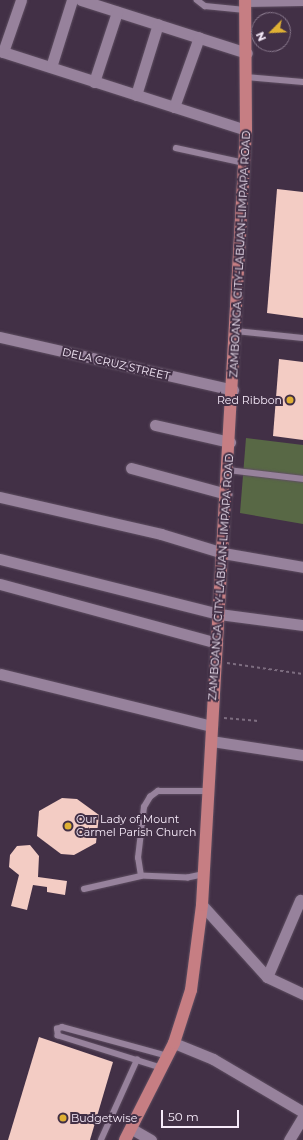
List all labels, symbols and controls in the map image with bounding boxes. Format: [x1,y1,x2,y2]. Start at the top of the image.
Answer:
north arrow [251,12,291,52]
text: N [253,30,269,43]
street label: ZAMBOANGA CITY-LABUAN-LIMPAPA ROAD [227,130,253,378]
street label: DELA CRUZ STREET [61,345,171,383]
place label: Red Ribbon [217,393,282,407]
marker: Red Ribbon [285,395,295,405]
street label: ZAMBOANGA CITY-LABUAN-LIMPAPA ROAD [206,453,236,701]
place label: Our Lady of Mount Carmel Parish Church [76,813,196,839]
marker: Our Lady of Mount Carmel Parish Church [63,821,73,831]
scale bar [163,1102,241,1128]
text: 50 m [168,1109,199,1124]
place label: Budgetwise [71,1111,137,1125]
marker: Budgetwise [58,1113,68,1123]

